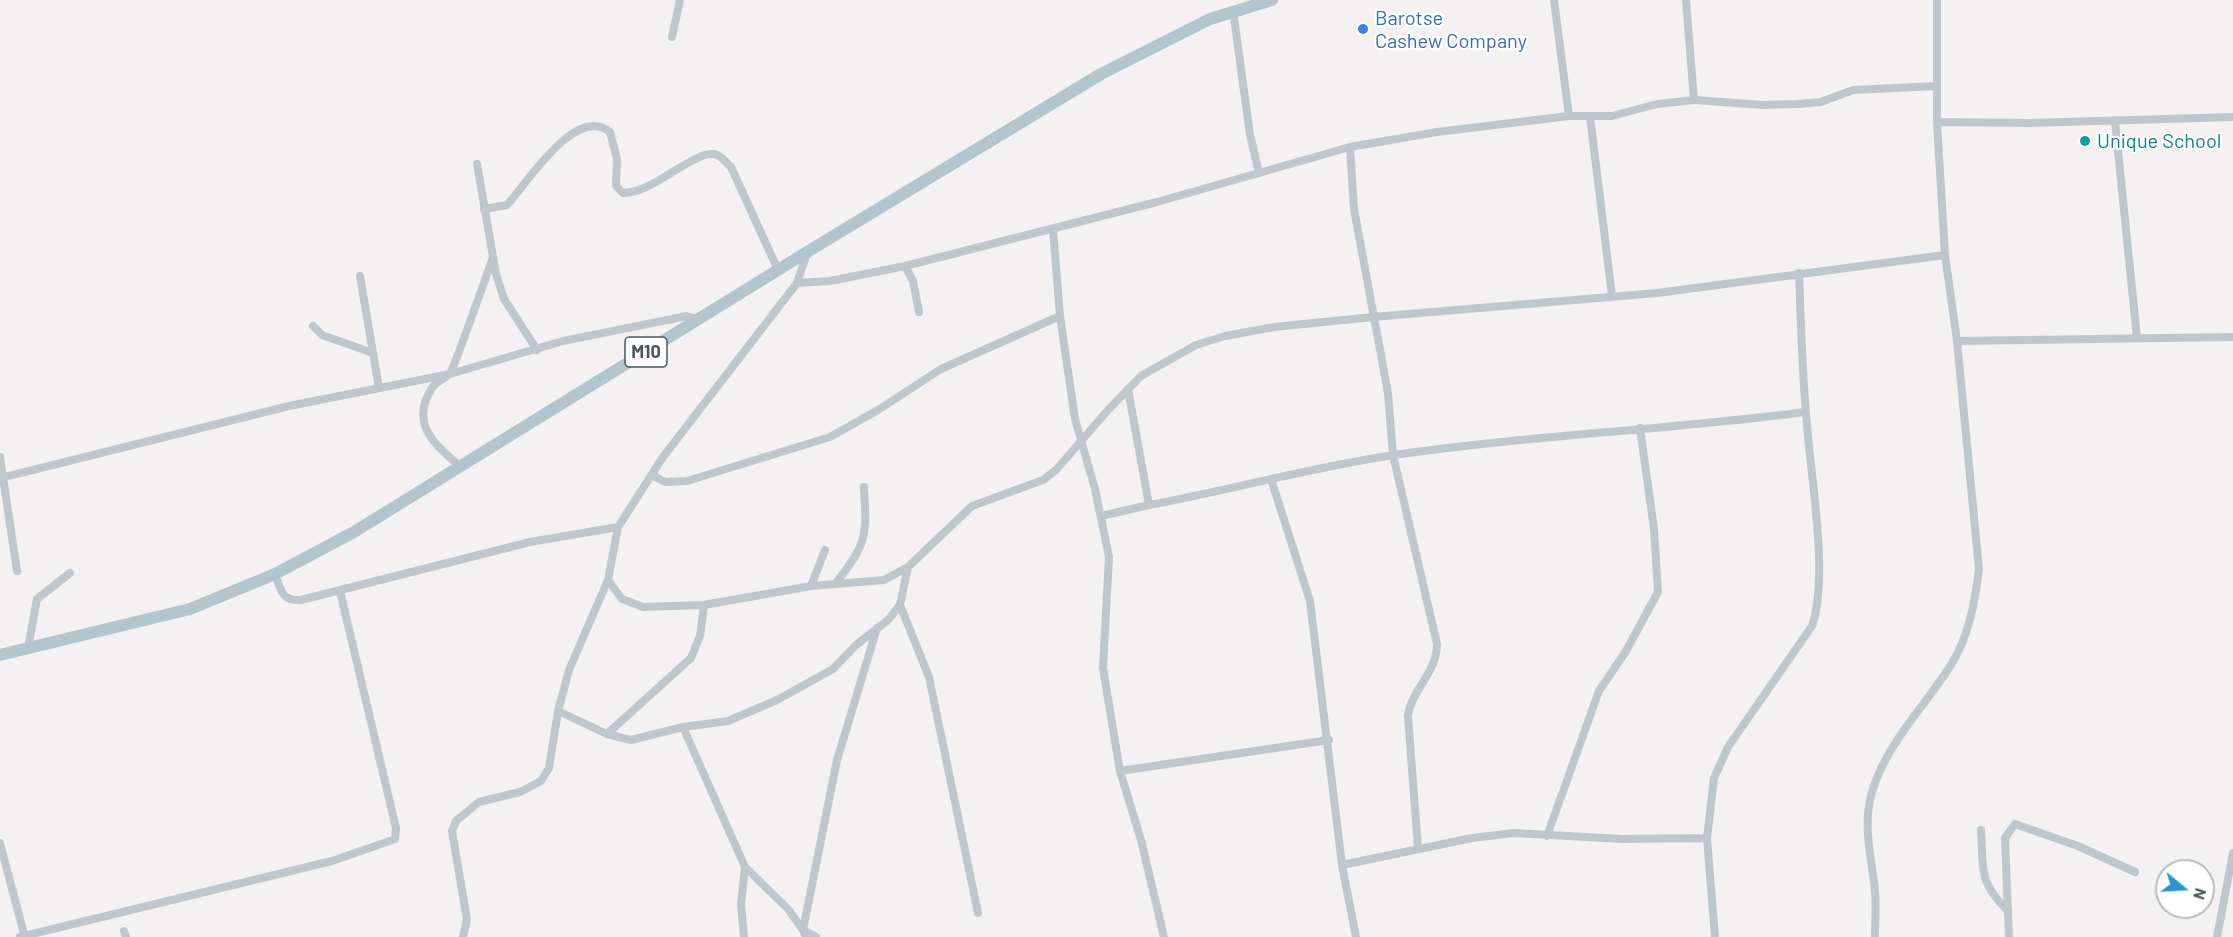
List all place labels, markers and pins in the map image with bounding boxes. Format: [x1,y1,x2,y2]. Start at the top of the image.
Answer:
place label: Barotse Cashew Company [1375,6,1527,53]
marker: Barotse Cashew Company [1356,22,1370,36]
place label: Unique School [2097,129,2221,153]
marker: Unique School [2078,134,2092,148]

